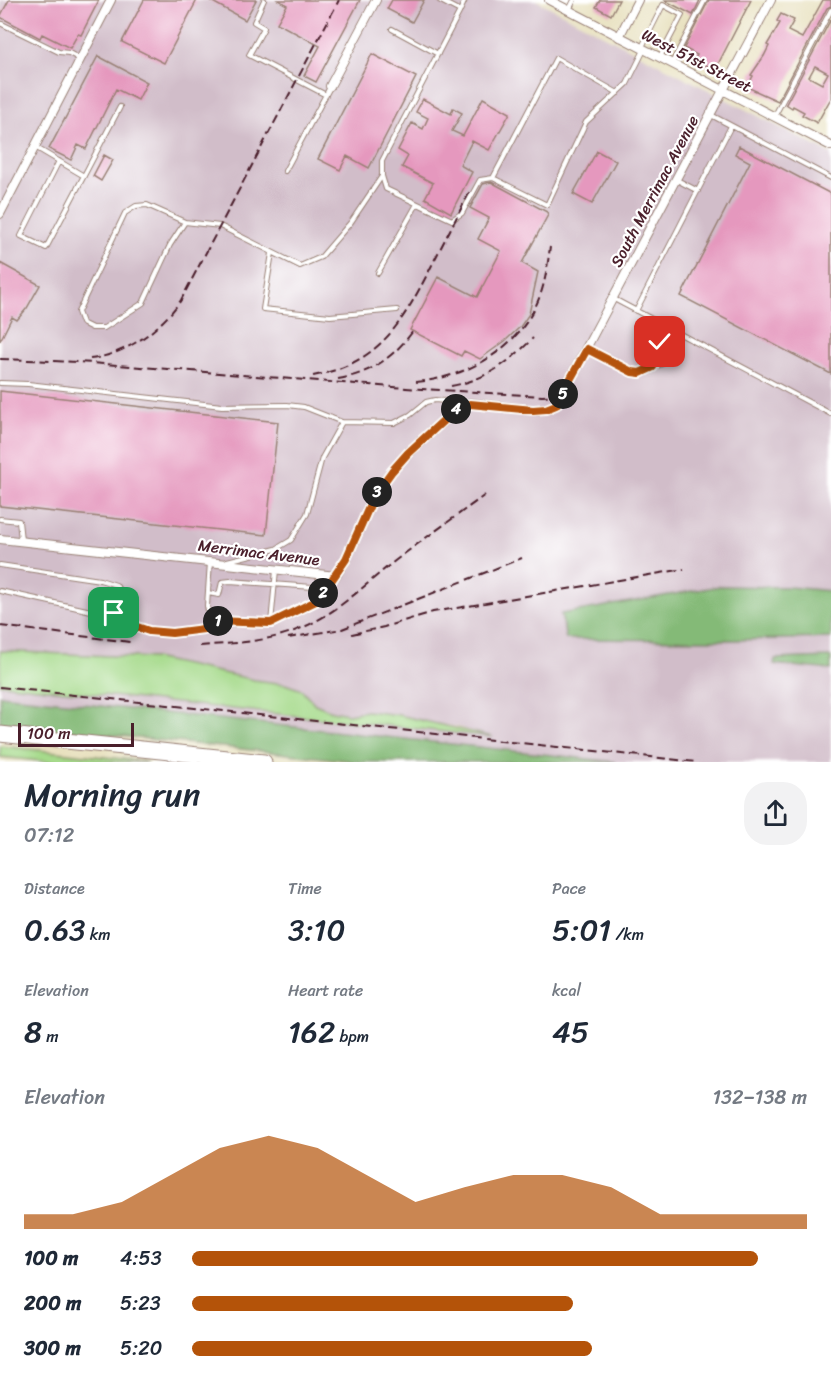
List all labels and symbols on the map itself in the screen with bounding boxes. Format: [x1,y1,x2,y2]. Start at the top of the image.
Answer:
street label: West 51st Street [637,20,757,101]
street label: South Merrimac Avenue [602,110,707,273]
pin [634,316,685,367]
pin: 5 [548,379,578,409]
pin: 4 [441,394,471,424]
pin: 3 [362,477,392,507]
street label: Merrimac Avenue [196,531,322,574]
pin: 2 [308,578,338,608]
pin [88,587,139,638]
pin: 1 [203,606,233,636]
scale bar [18,720,134,748]

